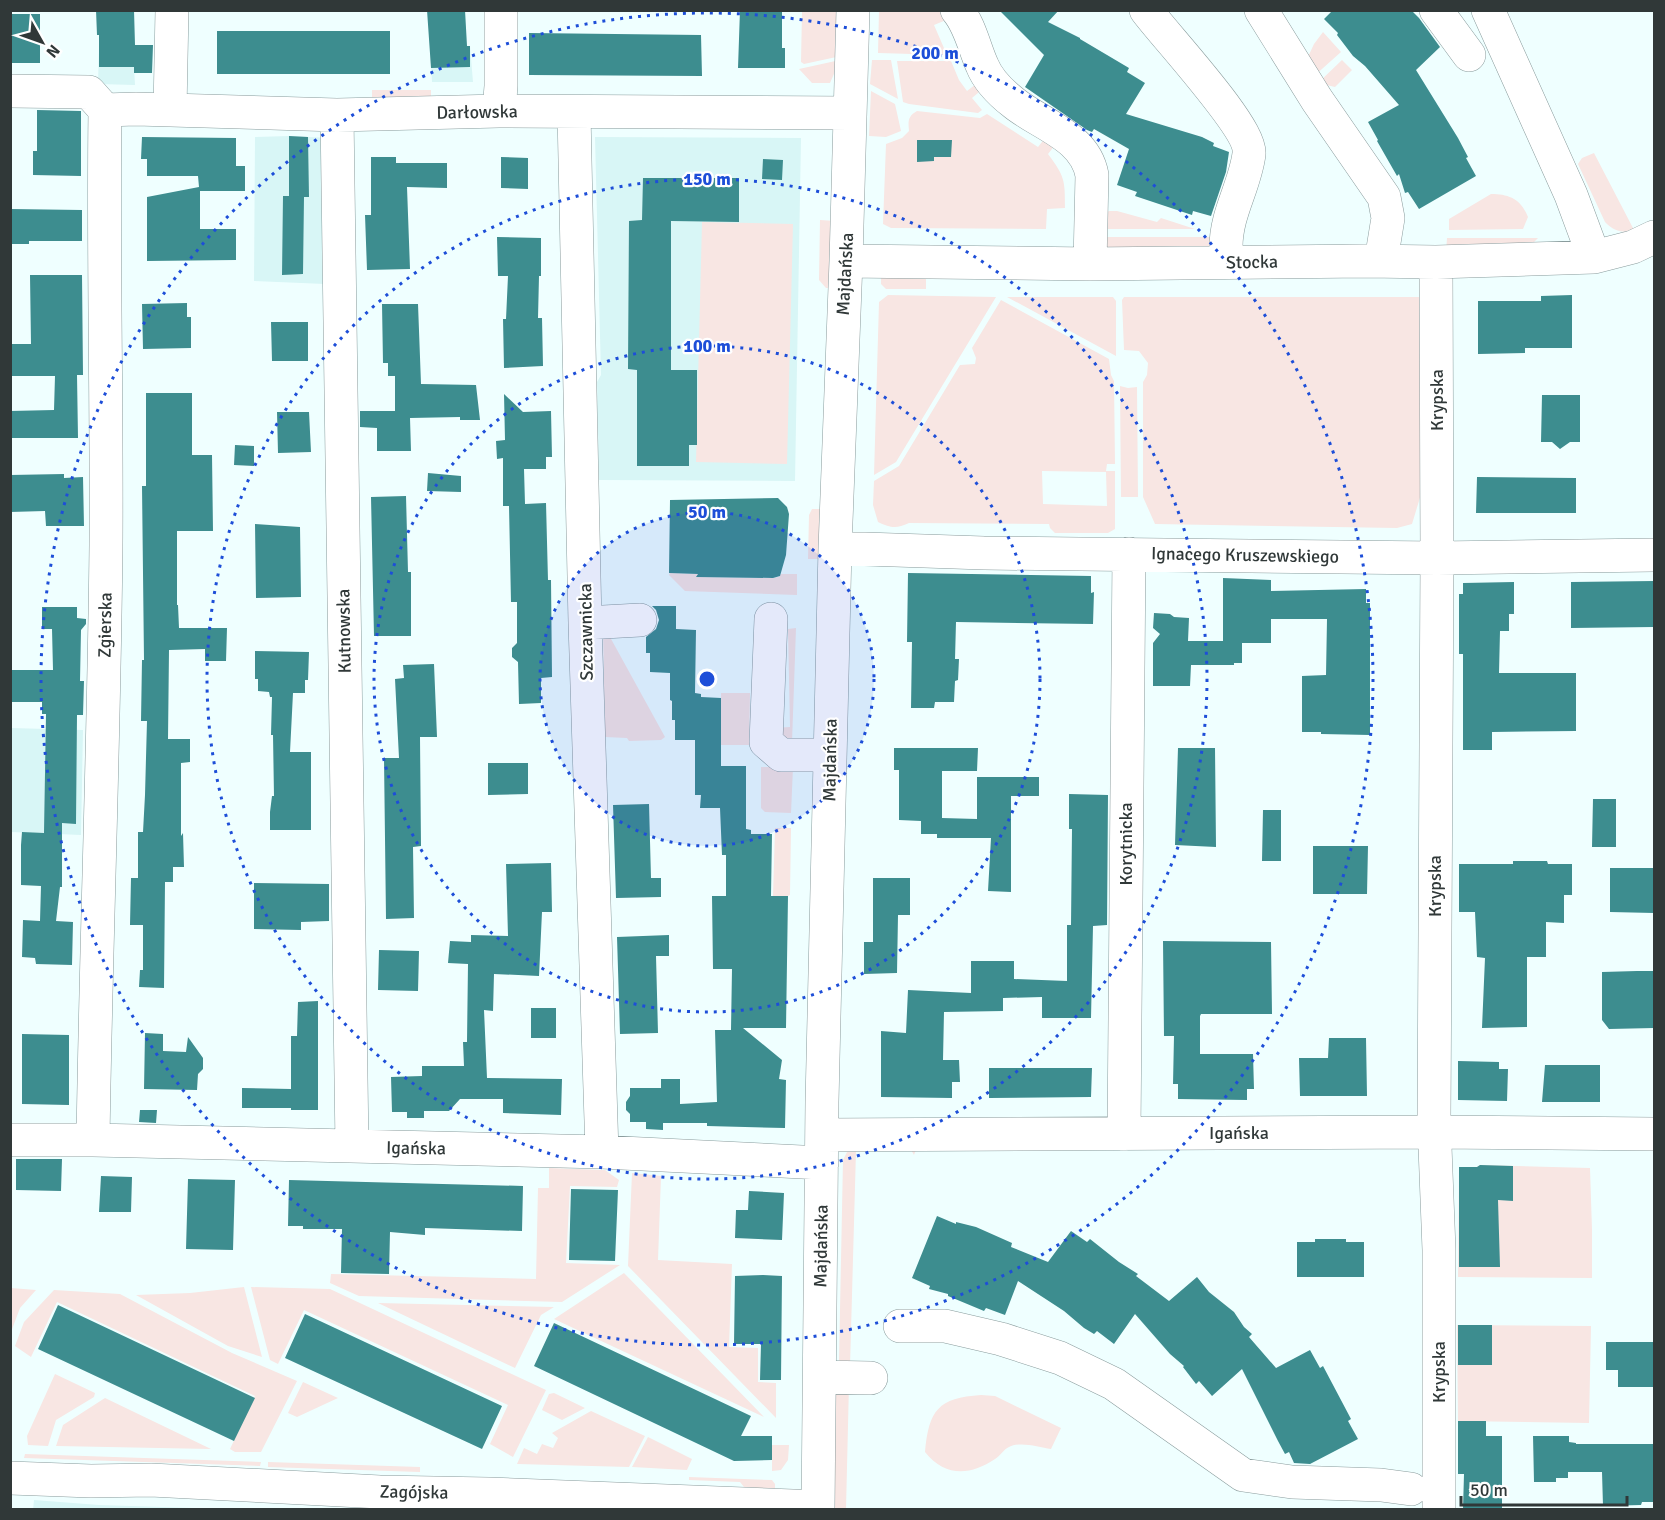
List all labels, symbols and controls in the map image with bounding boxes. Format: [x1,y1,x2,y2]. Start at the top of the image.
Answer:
north arrow [12,12,72,72]
text: N [41,40,64,62]
text: 200 m [911,42,959,64]
street label: Darłowska [436,100,518,124]
text: 150 m [683,168,731,190]
street label: Majdańska [832,232,858,316]
street label: Stocka [1226,251,1278,273]
text: 100 m [683,335,731,357]
street label: Krypska [1426,369,1448,431]
text: 50 m [688,501,726,523]
street label: Ignacego Kruszewskiego [1151,542,1339,568]
street label: Szczawnicka [574,583,598,681]
street label: Kutnowska [332,589,356,673]
street label: Zgierska [93,592,117,658]
centre of rings [697,669,717,689]
street label: Majdańska [818,718,842,802]
street label: Korytnicka [1115,802,1137,886]
street label: Krypska [1424,855,1446,917]
street label: Igańska [1209,1122,1269,1144]
street label: Igańska [386,1136,446,1160]
street label: Majdańska [809,1204,833,1288]
street label: Krypska [1428,1341,1450,1403]
scale bar [1461,1469,1628,1507]
text: 50 m [1470,1479,1508,1501]
street label: Zagójska [379,1480,449,1504]

